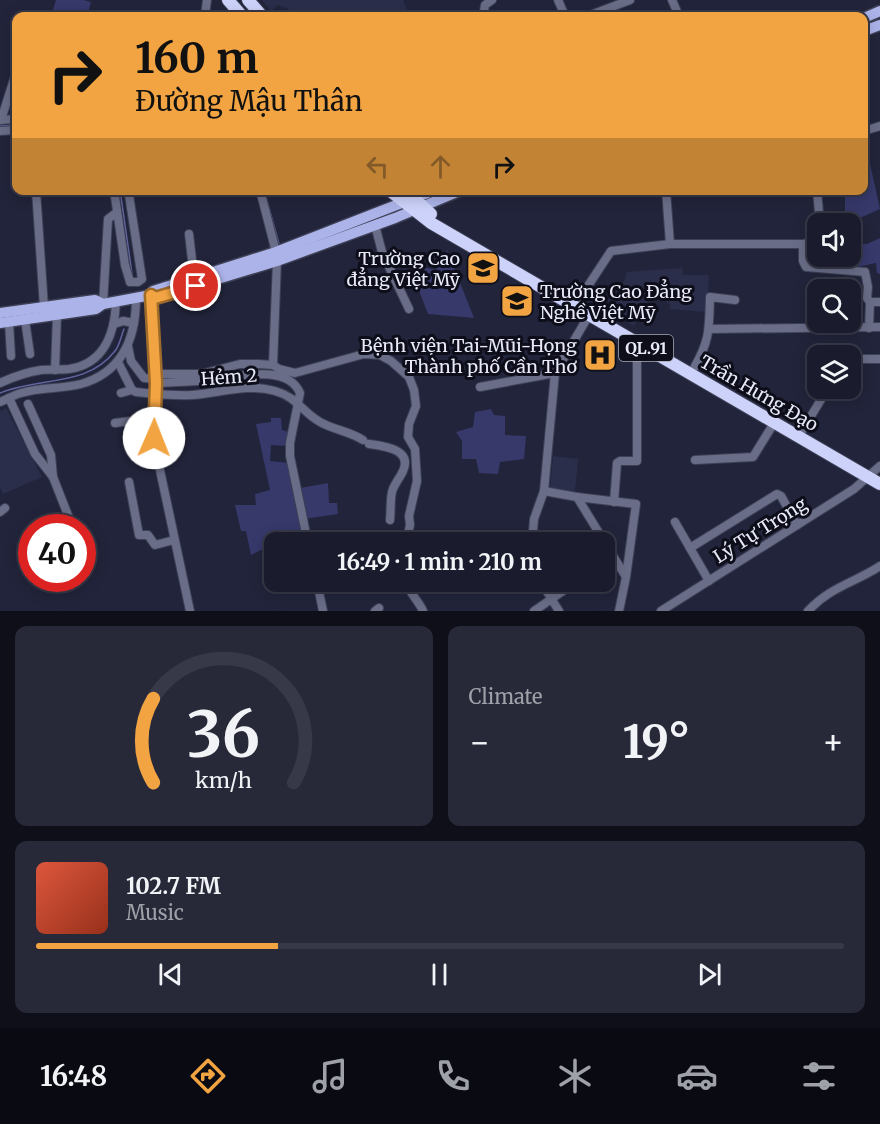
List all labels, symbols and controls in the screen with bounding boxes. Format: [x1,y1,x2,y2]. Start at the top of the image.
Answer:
text: 160 m [135,32,259,84]
icon: right [36,36,114,114]
text: Đường Mậu Thân [135,84,363,118]
icon: left [361,150,394,183]
icon: ahead [424,150,457,183]
icon: right [487,150,520,183]
map controls [807,213,861,399]
button: sound [807,213,861,267]
place label: Trường Cao đẳng Việt Mỹ [347,247,461,291]
school or university icon: Trường Cao đẳng Việt Mỹ [465,250,501,286]
pin [170,260,221,311]
icon: arrive [179,269,212,302]
place label: Trường Cao Đẳng Nghề Việt Mỹ [540,278,692,324]
button: search [807,279,861,333]
school or university icon: Trường Cao Đẳng Nghề Việt Mỹ [499,283,535,319]
place label: Bệnh viện Tai-Mũi-Họng Thành phố Cần Thơ [360,334,577,378]
road number: QL.91 [619,335,673,361]
hospital icon: Bệnh viện Tai-Mũi-Họng Thành phố Cần Thơ [582,337,618,373]
button: layers [807,345,861,399]
street label: Trần Hưng Đạo [696,350,822,436]
street label: Hẻm 2 [200,364,258,390]
position arrow [122,406,186,470]
street label: Lý Tự Trọng [709,492,811,568]
speed limit sign: 40 [18,514,96,592]
text: 16:49 · 1 min · 210 m [337,548,542,576]
text: Climate [469,684,543,709]
text: 36 [187,696,260,774]
text: 19° [623,714,690,770]
text: − [469,722,491,763]
text: + [822,722,844,763]
text: km/h [195,767,252,794]
text: 102.7 FM [126,872,221,900]
text: Music [126,900,184,925]
icon: previous [154,958,187,991]
icon: pause [423,958,456,991]
icon: next [693,958,726,991]
icon: directions [187,1055,229,1097]
icon: music [309,1055,351,1097]
icon: phone [432,1055,474,1097]
icon: climate [554,1055,596,1097]
icon: car [676,1055,718,1097]
icon: filters [798,1055,840,1097]
text: 16:48 [40,1059,107,1093]

